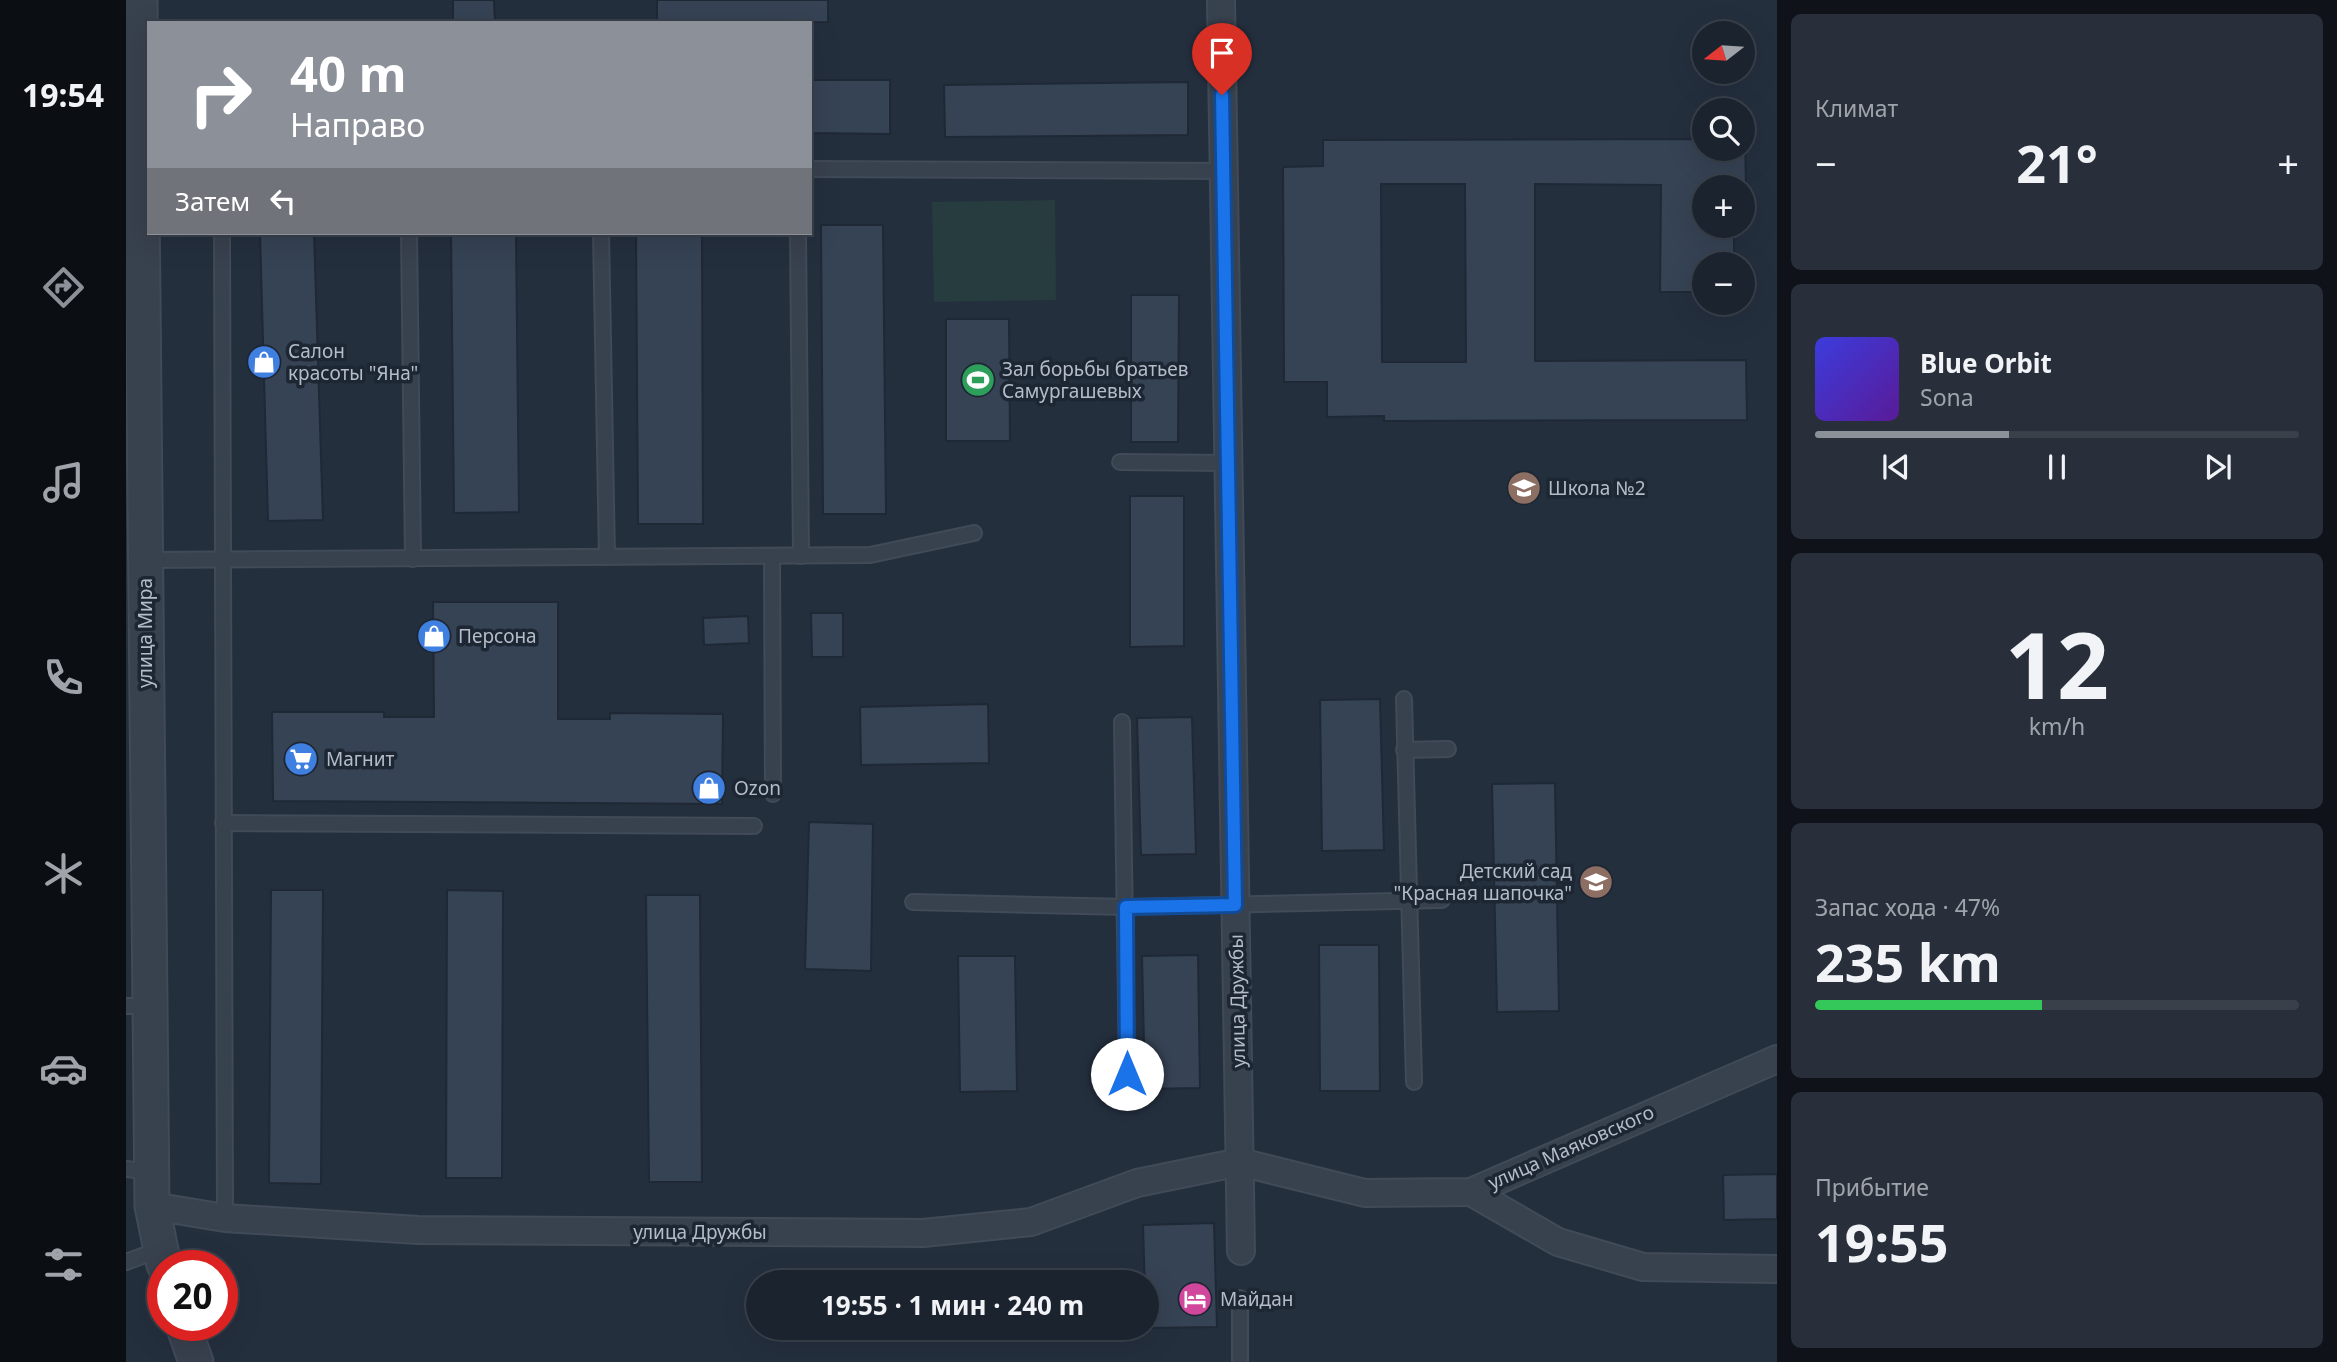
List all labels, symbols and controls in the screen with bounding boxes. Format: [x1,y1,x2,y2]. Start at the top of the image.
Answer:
north arrow [1692,21,1755,84]
map controls [1692,21,1755,315]
pin [1192,23,1252,95]
icon: arrive [1203,34,1241,72]
text: 40 m [290,40,407,106]
icon: right [175,49,266,140]
text: 19:54 [22,73,104,116]
text: Климат [1815,92,1898,124]
button: search [1692,98,1755,161]
text: Направо [290,103,425,146]
text: 21° [2016,127,2098,198]
text: − [1815,137,1837,189]
text: + [2277,137,2299,189]
button: + [1692,175,1755,238]
icon: left [264,182,302,220]
text: Затем [175,183,250,219]
button: − [1692,252,1755,315]
icon: directions [39,263,88,312]
place label: Салон красоты "Яна" [288,338,418,386]
shop icon: Салон красоты "Яна" [245,343,283,381]
text: Blue Orbit [1920,345,2052,381]
place label: Зал борьбы братьев Самургашевых [1002,356,1189,404]
sports icon: Зал борьбы братьев Самургашевых [959,361,997,399]
text: Sona [1920,381,1974,413]
icon: previous [1877,448,1915,486]
icon: pause [2038,448,2076,486]
icon: next [2199,448,2237,486]
icon: music [39,458,88,507]
school or university icon: Школа №2 [1505,469,1543,507]
place label: Школа №2 [1548,475,1646,501]
street label: улица Мира [132,578,158,688]
text: 12 [2005,602,2109,726]
shop icon: Персона [415,617,453,655]
place label: Персона [458,623,537,649]
icon: phone [39,653,88,702]
text: km/h [2029,710,2085,742]
supermarket icon: Магнит [282,740,320,778]
place label: Магнит [326,746,395,772]
shop icon: Ozon [690,769,728,807]
place label: Ozon [734,775,781,801]
icon: climate [39,849,88,898]
place label: Детский сад "Красная шапочка" [1394,858,1572,906]
school or university icon: Детский сад "Красная шапочка" [1577,863,1615,901]
text: Запас хода · 47% [1815,891,2000,923]
text: 235 km [1815,926,2001,997]
street label: улица Дружбы [1223,934,1251,1068]
position arrow [1090,1037,1164,1111]
icon: car [39,1044,88,1093]
street label: улица Маяковского [1484,1099,1658,1195]
text: Прибытие [1815,1171,1929,1203]
text: 19:55 [1815,1206,1949,1277]
street label: улица Дружбы [633,1219,767,1245]
icon: filters [39,1240,88,1289]
speed limit sign: 20 [147,1250,238,1341]
hotel icon: Майдан [1176,1280,1214,1318]
place label: Майдан [1220,1286,1293,1312]
text: 19:55 · 1 мин · 240 m [821,1287,1084,1323]

